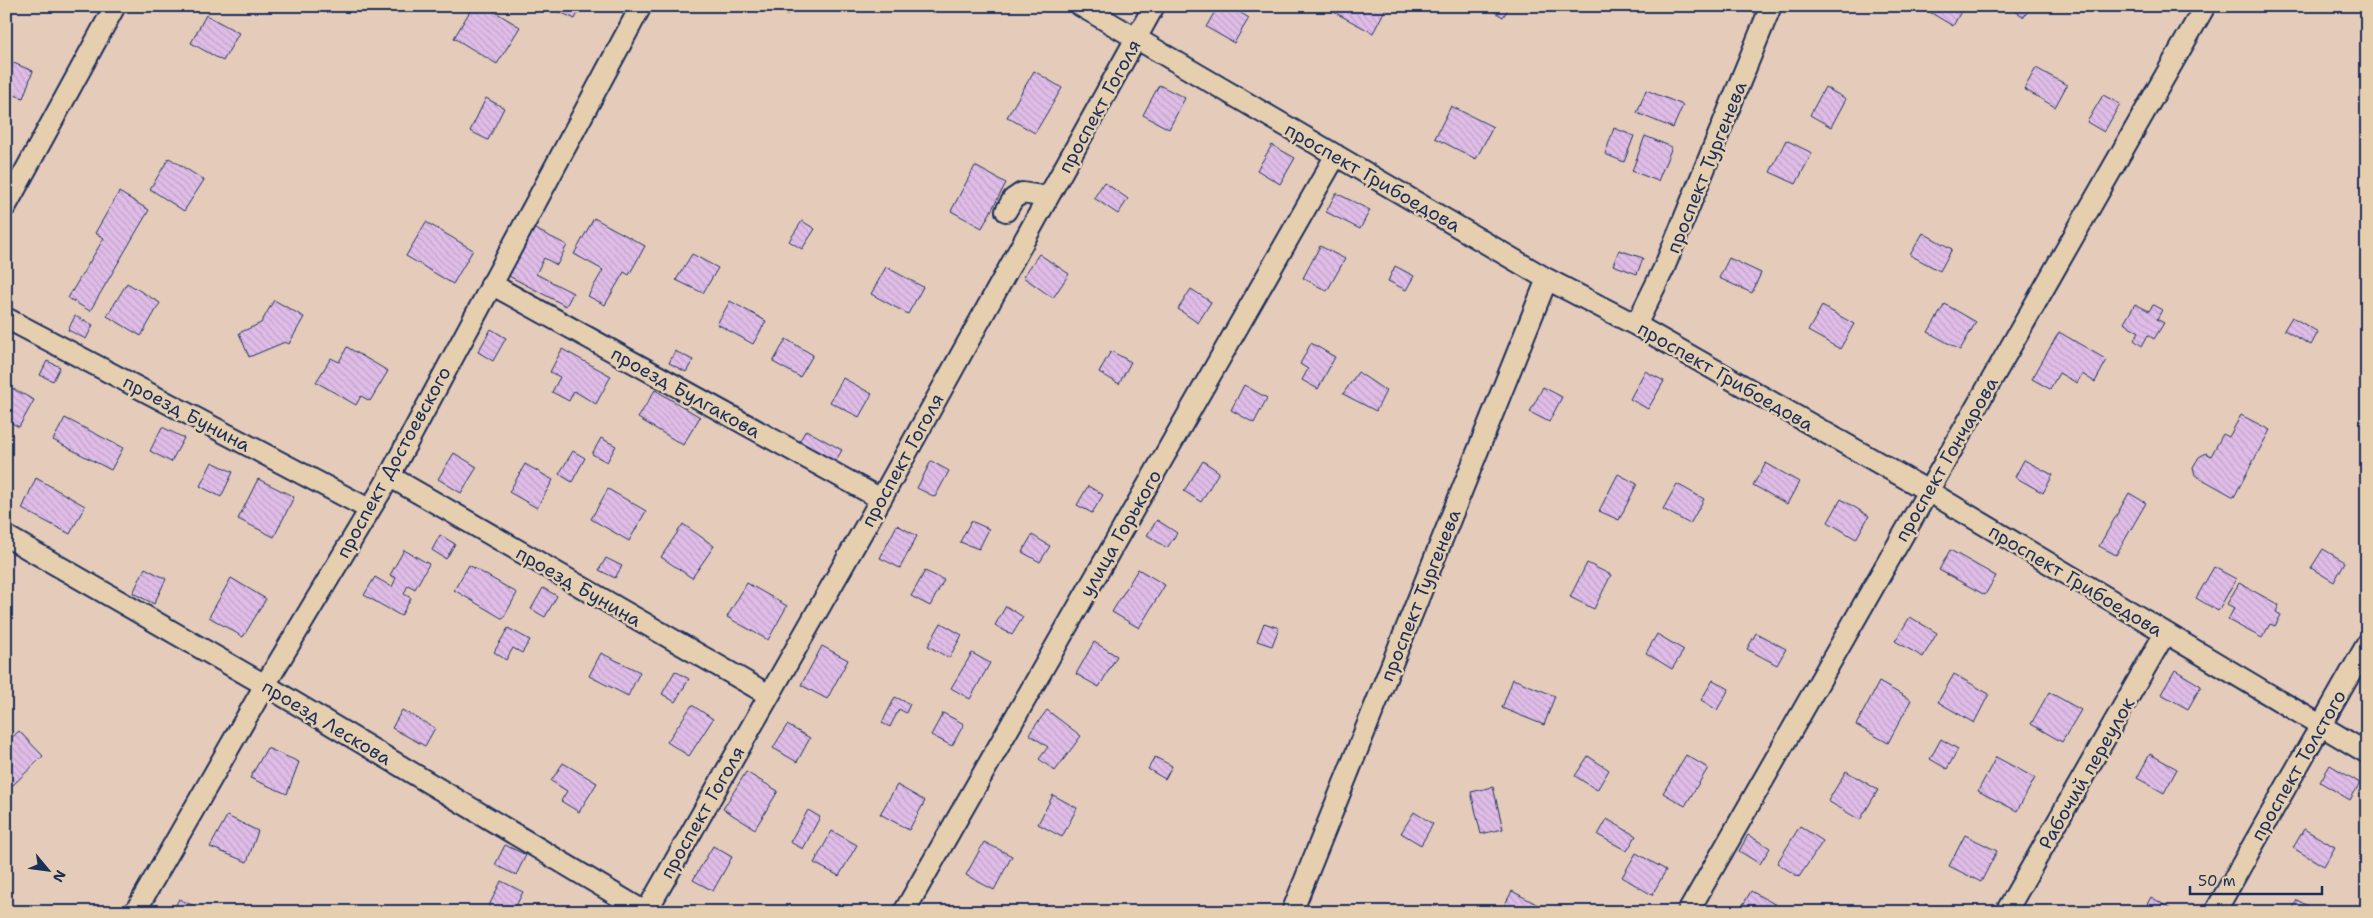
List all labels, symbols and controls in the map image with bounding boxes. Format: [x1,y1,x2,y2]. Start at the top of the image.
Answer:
street label: проспект Гоголя [1052,35,1147,177]
street label: проспект Тургенева [1661,77,1752,257]
street label: проспект Грибоедова [1280,117,1465,238]
street label: проспект Грибоедова [1633,316,1818,437]
street label: проезд Булгакова [606,341,765,444]
street label: проспект Достоевского [330,362,457,563]
street label: проезд Бунина [119,369,255,458]
street label: проспект Гончарова [1889,372,2004,546]
street label: проспект Гоголя [855,389,950,531]
street label: улица Горького [1074,465,1167,602]
street label: проспект Тургенева [1375,505,1466,685]
street label: проспект Грибоедова [1984,518,2168,642]
street label: проезд Бунина [511,540,646,633]
street label: проезд Лескова [257,674,396,771]
street label: проспект Толстого [2245,685,2352,845]
street label: Рабочий переулок [2033,693,2140,854]
street label: проспект Гоголя [654,741,751,883]
north arrow [22,846,72,896]
scale bar [2190,863,2323,895]
text: N [49,867,70,886]
text: 50 m [2198,871,2236,891]

